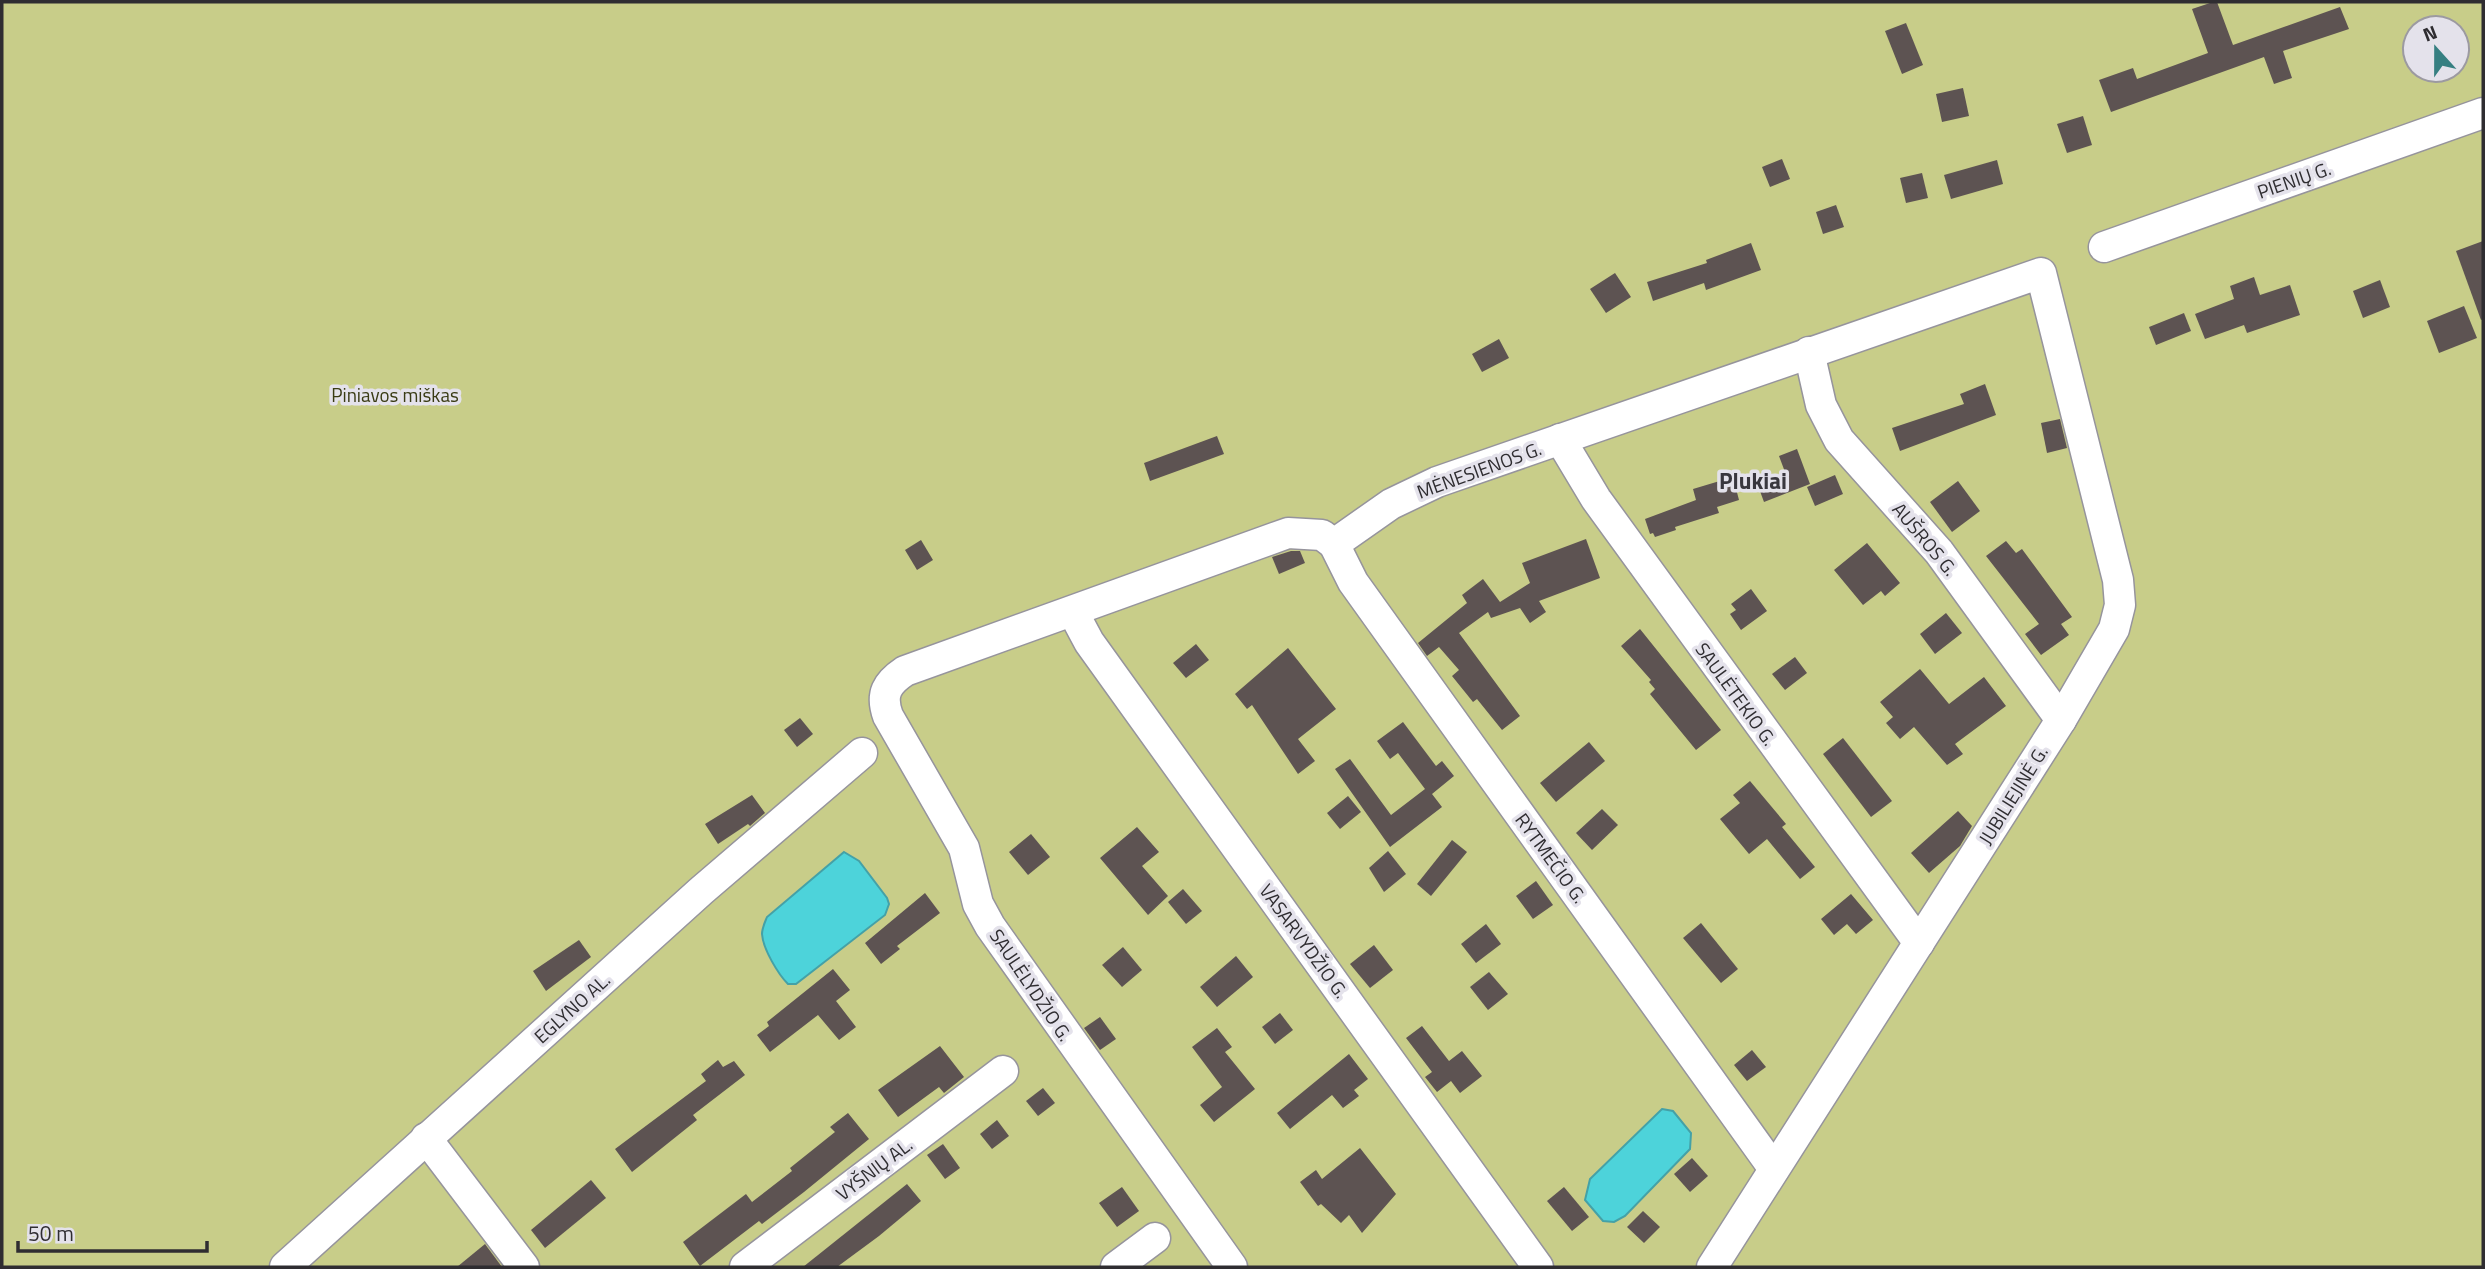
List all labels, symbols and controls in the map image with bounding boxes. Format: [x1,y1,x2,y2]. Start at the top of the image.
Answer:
north arrow [2401,14,2471,84]
text: N [2418,17,2441,49]
street label: PIENIŲ G. [2253,153,2335,206]
park label: Piniavos miškas [331,380,459,409]
street label: MĖNESIENOS G. [1412,434,1545,506]
district label: Plukiai [1719,463,1787,498]
street label: AUŠROS G. [1886,496,1965,582]
street label: SAULĖTEKIO G. [1689,636,1784,751]
street label: JUBILIEJINĖ G. [1971,740,2055,850]
street label: RYTMEČIO G. [1509,807,1594,909]
street label: VASARVYDŽIO G. [1253,877,1356,1004]
street label: SAULĖLYDŽIO G. [983,923,1080,1047]
street label: EGLYNO AL. [527,965,616,1050]
street label: VYŠNIŲ AL. [829,1130,918,1207]
scale bar [18,1210,206,1254]
text: 50 m [28,1217,74,1249]

